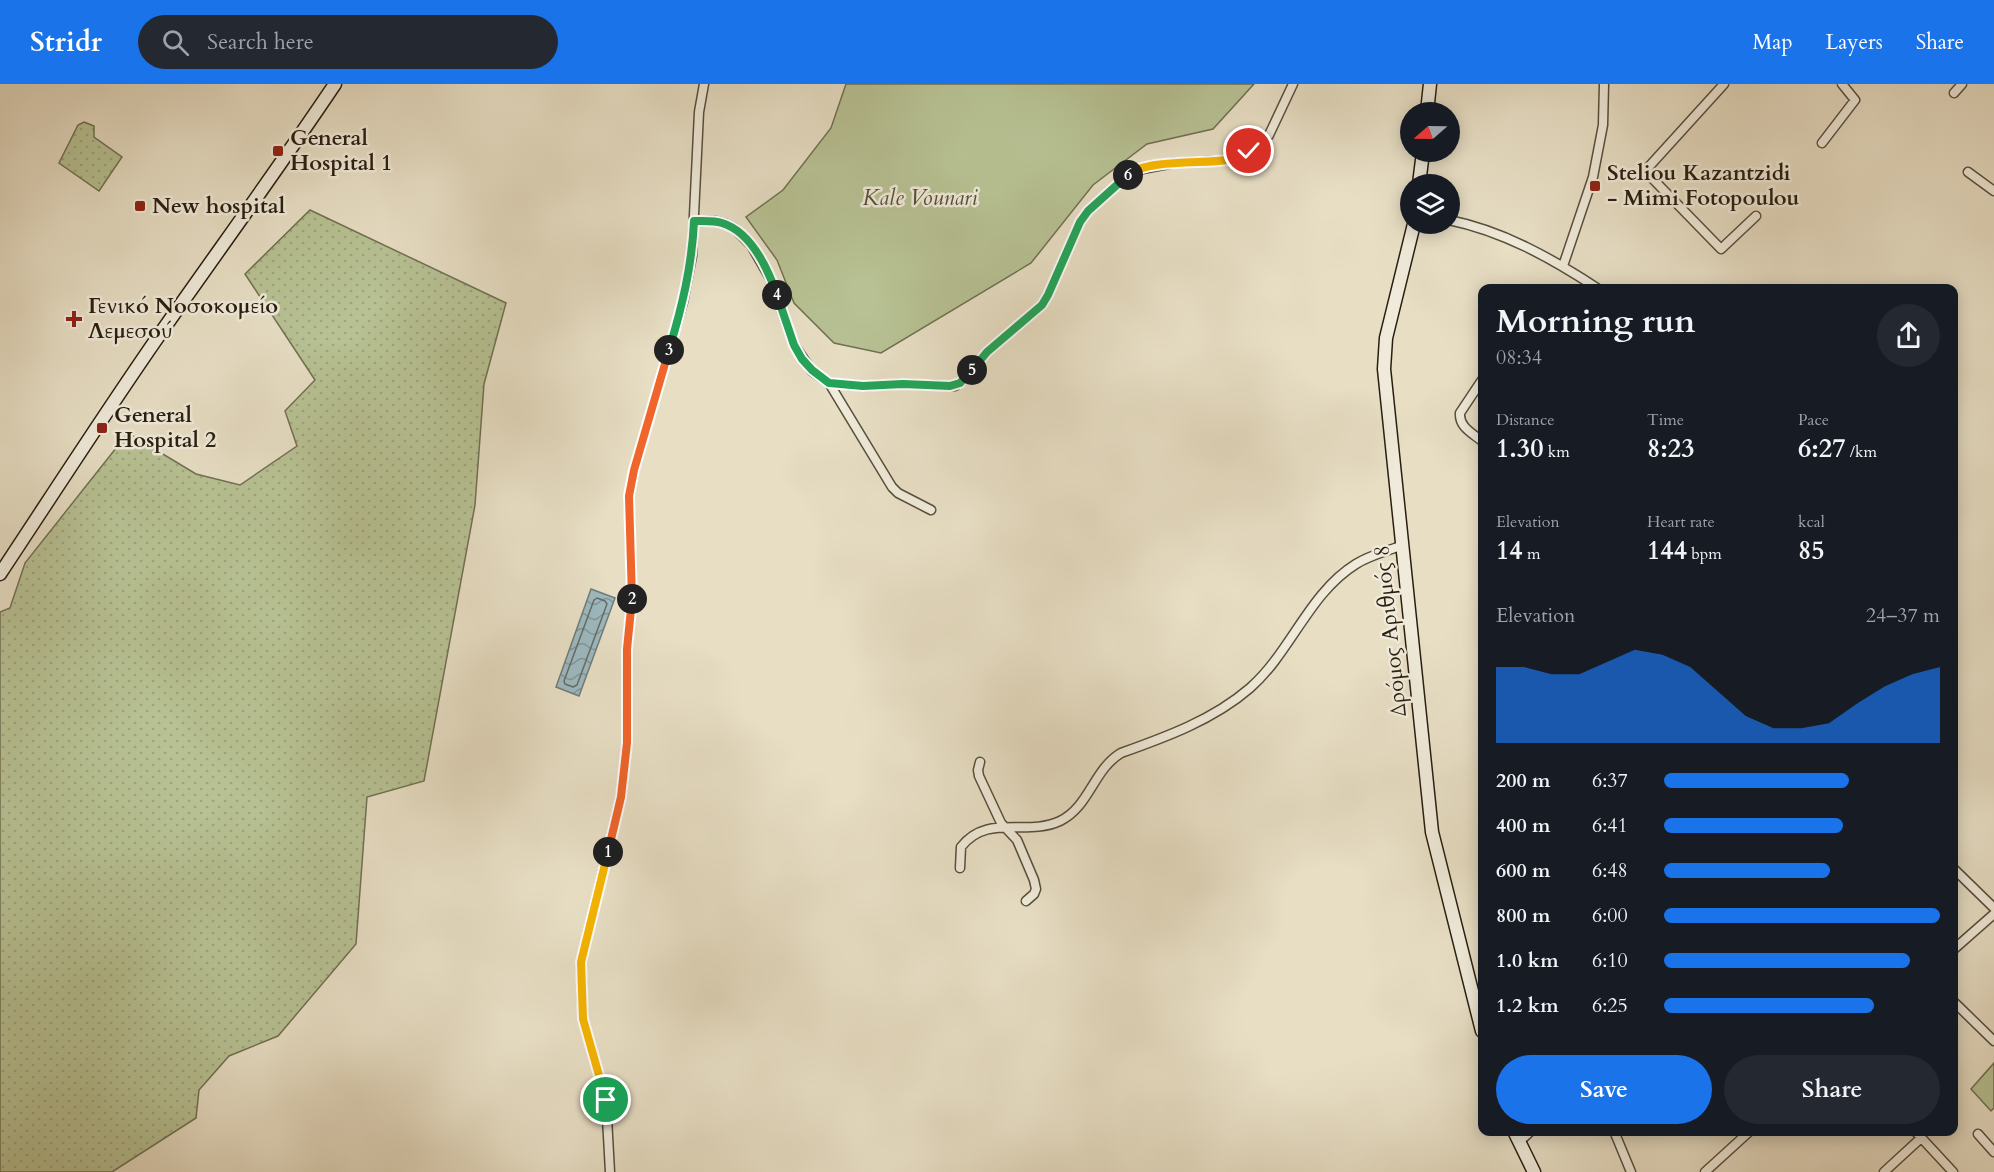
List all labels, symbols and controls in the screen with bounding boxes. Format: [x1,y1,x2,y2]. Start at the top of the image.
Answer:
search box [138,15,558,69]
text: Stridr [30,23,102,61]
icon: search [159,26,192,59]
text: Search here [207,27,314,57]
text: Map [1753,28,1793,57]
text: Layers [1826,28,1883,57]
text: Share [1916,28,1964,57]
north arrow [1400,102,1460,162]
map controls [1400,102,1460,234]
place label: General Hospital 1 [290,123,392,178]
pin [1223,125,1274,176]
icon: check [1232,134,1265,167]
marker: General Hospital 1 [271,144,285,158]
place label: Steliou Kazantzidi - Mimi Fotopoulou [1607,158,1800,213]
pin: 6 [1113,160,1143,190]
text: 6 [1124,164,1132,186]
button: layers [1400,174,1460,234]
marker: Steliou Kazantzidi - Mimi Fotopoulou [1588,179,1602,193]
park label: Kale Vounari [863,183,978,213]
place label: New hospital [152,191,286,221]
marker: New hospital [133,199,147,213]
pin: 4 [762,280,792,310]
text: 4 [773,284,781,306]
place label: Γενικό Νοσοκομείο Λεμεσού [88,291,278,346]
text: Morning run [1496,299,1696,344]
button: share [1877,304,1940,367]
marker: Γενικό Νοσοκομείο Λεμεσού [65,310,83,328]
pin: 3 [654,335,684,365]
text: 3 [665,339,673,361]
text: 08:34 [1496,344,1542,371]
pin: 5 [957,355,987,385]
text: 5 [968,359,976,381]
place label: General Hospital 2 [114,400,216,455]
text: Distance [1496,409,1554,431]
text: Time [1647,409,1684,431]
text: Pace [1798,409,1829,431]
marker: General Hospital 2 [95,421,109,435]
text: 1.30 [1496,431,1544,466]
text: 8:23 [1647,431,1695,466]
text: 6:27 [1798,431,1846,466]
text: km [1544,441,1570,463]
text: /km [1846,441,1877,463]
text: Elevation [1496,511,1560,533]
text: Heart rate [1647,511,1715,533]
text: kcal [1798,511,1825,533]
text: 14 [1496,533,1523,568]
text: 144 [1647,533,1687,568]
text: 85 [1798,533,1825,568]
text: m [1523,543,1540,565]
text: bpm [1687,543,1722,565]
street label: Δρόμος Αριθμός 8 [1366,544,1414,718]
pin: 2 [617,584,647,614]
text: 2 [628,588,636,610]
text: Elevation [1496,602,1575,629]
text: 24–37 m [1866,602,1940,629]
text: 200 m [1496,767,1551,794]
text: 6:37 [1592,767,1628,794]
text: 400 m [1496,812,1551,839]
text: 6:41 [1592,812,1628,839]
pin: 1 [593,837,623,867]
text: 1 [604,841,612,863]
text: 600 m [1496,857,1551,884]
text: 6:48 [1592,857,1628,884]
text: 800 m [1496,902,1551,929]
text: 6:00 [1592,902,1628,929]
text: 1.0 km [1496,947,1559,974]
text: 6:10 [1592,947,1628,974]
text: 1.2 km [1496,992,1559,1019]
text: 6:25 [1592,992,1628,1019]
button: Save [1496,1055,1712,1124]
button: Share [1724,1055,1940,1124]
pin [580,1074,631,1125]
icon: arrive [589,1083,622,1116]

